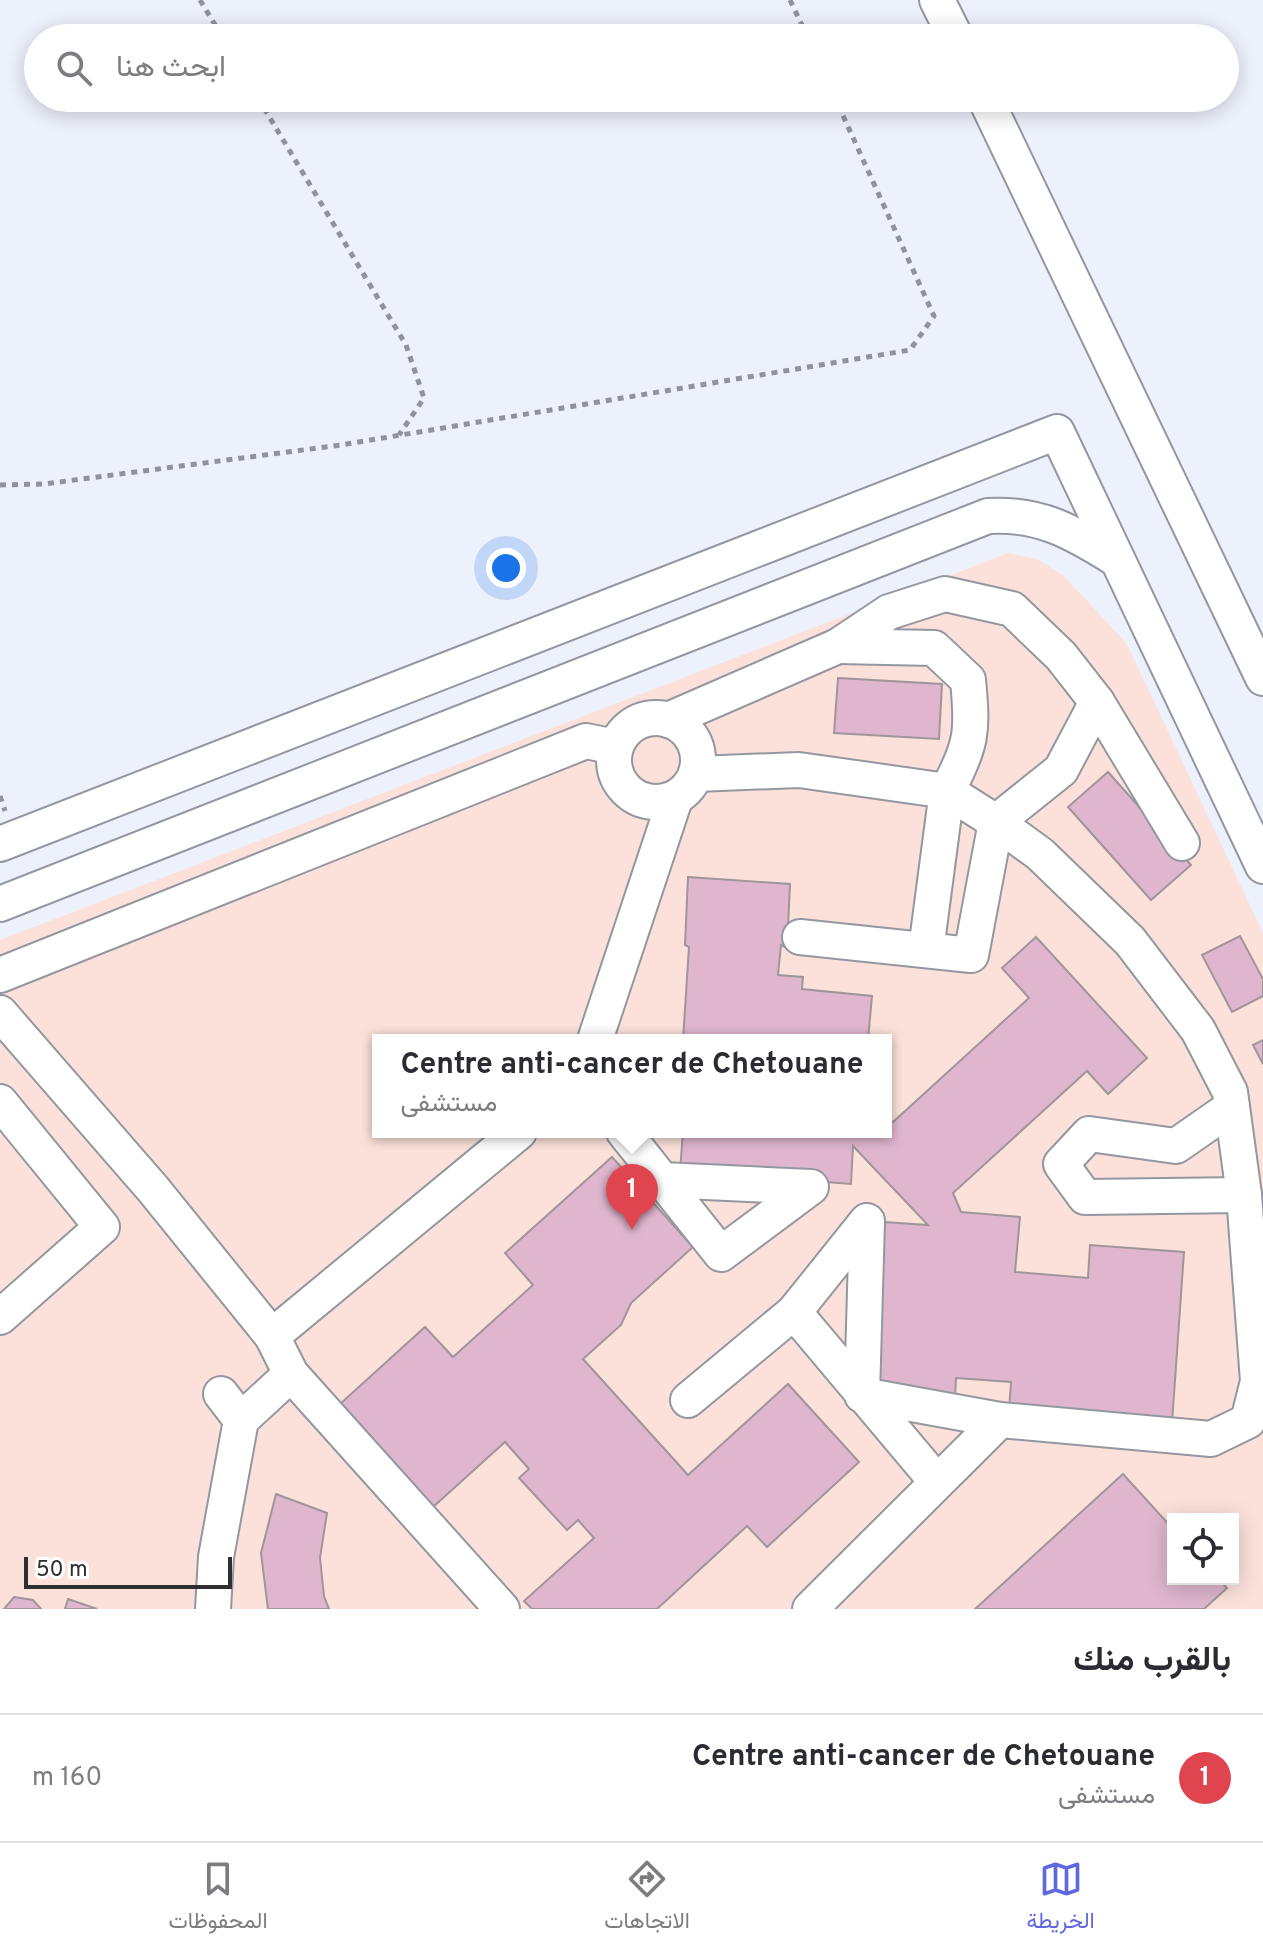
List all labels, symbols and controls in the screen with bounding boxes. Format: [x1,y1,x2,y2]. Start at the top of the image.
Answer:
search box [24,24,1239,112]
icon: search [52,46,96,90]
text: ابحث هنا [116,50,226,87]
your location [486,548,526,588]
popup [372,1034,892,1138]
text: Centre anti-cancer de Chetouane [400,1047,864,1084]
text: مستشفى [400,1088,497,1121]
pin: 1 [606,1164,658,1230]
map controls [1167,1513,1239,1585]
button: locate [1167,1513,1239,1585]
scale bar [24,1553,232,1589]
text: 50 m [36,1557,88,1584]
text: بالقرب منك [1073,1640,1231,1683]
text: Centre anti-cancer de Chetouane [692,1739,1155,1776]
text: 160 m [32,1762,102,1795]
text: 1 [1200,1762,1210,1795]
text: مستشفى [1058,1780,1155,1813]
tab: المحفوظات [168,1857,268,1940]
tab: الاتجاهات [604,1857,690,1940]
tab: الخريطة [1027,1857,1095,1940]

